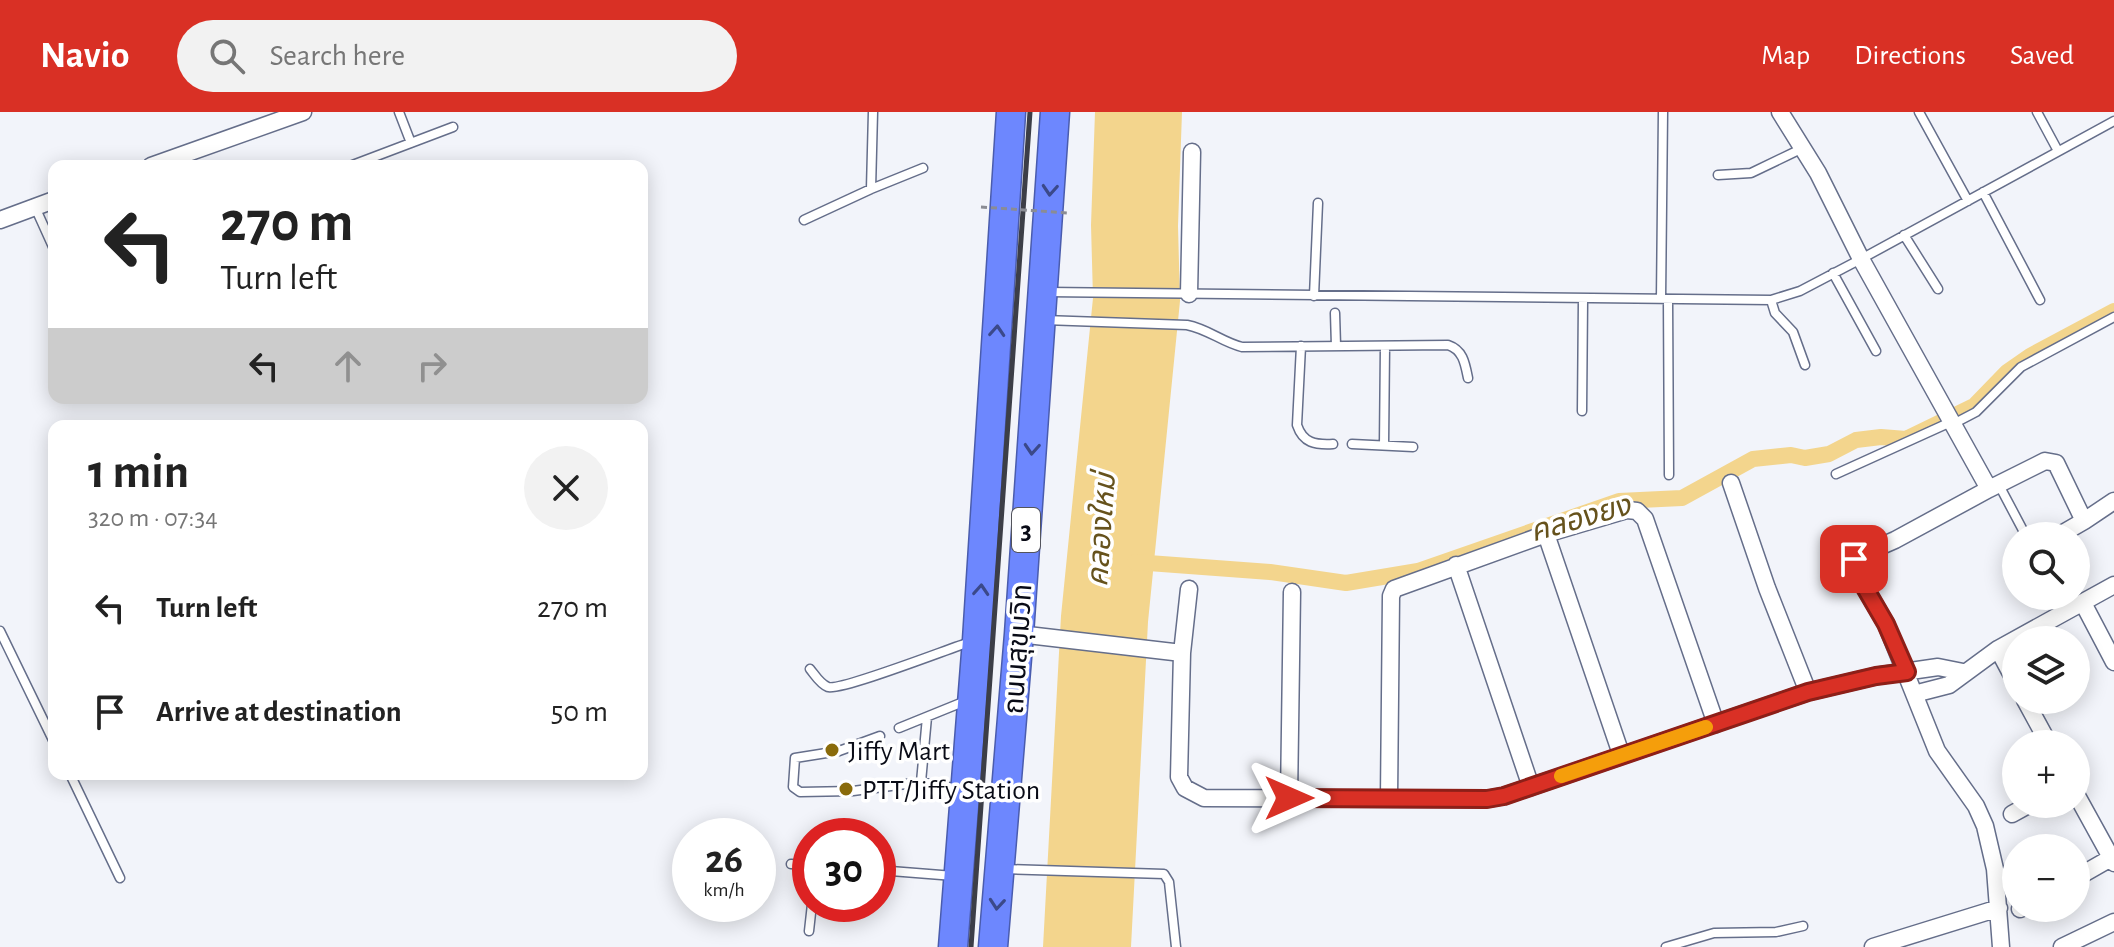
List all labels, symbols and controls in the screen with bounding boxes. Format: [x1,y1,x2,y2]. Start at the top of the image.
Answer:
search box [177,20,737,92]
icon: search [205,34,249,78]
text: Navio [40,37,129,75]
text: Search here [269,41,405,71]
text: Map [1761,42,1810,70]
text: Directions [1854,42,1966,70]
text: Saved [2010,42,2074,70]
one-way arrow [1042,184,1059,197]
icon: left [88,192,192,296]
text: 270 m [220,195,353,251]
text: Turn left [220,260,337,296]
one-way arrow [988,324,1005,337]
icon: left [242,344,286,388]
icon: ahead [326,344,370,388]
icon: right [410,344,454,388]
one-way arrow [1024,443,1041,456]
button: close [524,446,608,530]
text: 1 min [88,449,189,497]
water label: คลองใหม่ [1081,468,1121,588]
water label: คลองยง [1527,490,1636,548]
text: 320 m · 07:34 [88,505,218,531]
road number: 3 [1012,508,1040,552]
map controls [2002,522,2090,922]
button: search [2002,522,2090,610]
pin [1820,525,1888,593]
icon: arrive [1832,537,1876,581]
one-way arrow [972,583,989,596]
street label: ถนนสุขุมวิท [1000,583,1039,715]
icon: left [88,586,132,630]
text: Turn left [156,593,257,623]
text: 270 m [537,593,608,623]
button: layers [2002,626,2090,714]
icon: arrive [88,690,132,734]
text: Arrive at destination [156,697,402,727]
text: 50 m [551,697,608,727]
button: + [2002,730,2090,818]
place label: Jiffy Mart [848,738,950,766]
marker: Jiffy Mart [823,741,841,759]
position arrow [1247,756,1331,840]
place label: PTT/Jiffy Station [862,777,1040,805]
marker: PTT/Jiffy Station [837,780,855,798]
speed limit sign: 30 [792,818,896,922]
button: − [2002,834,2090,922]
text: 26 [705,840,743,880]
text: km/h [703,880,745,900]
one-way arrow [988,898,1005,911]

